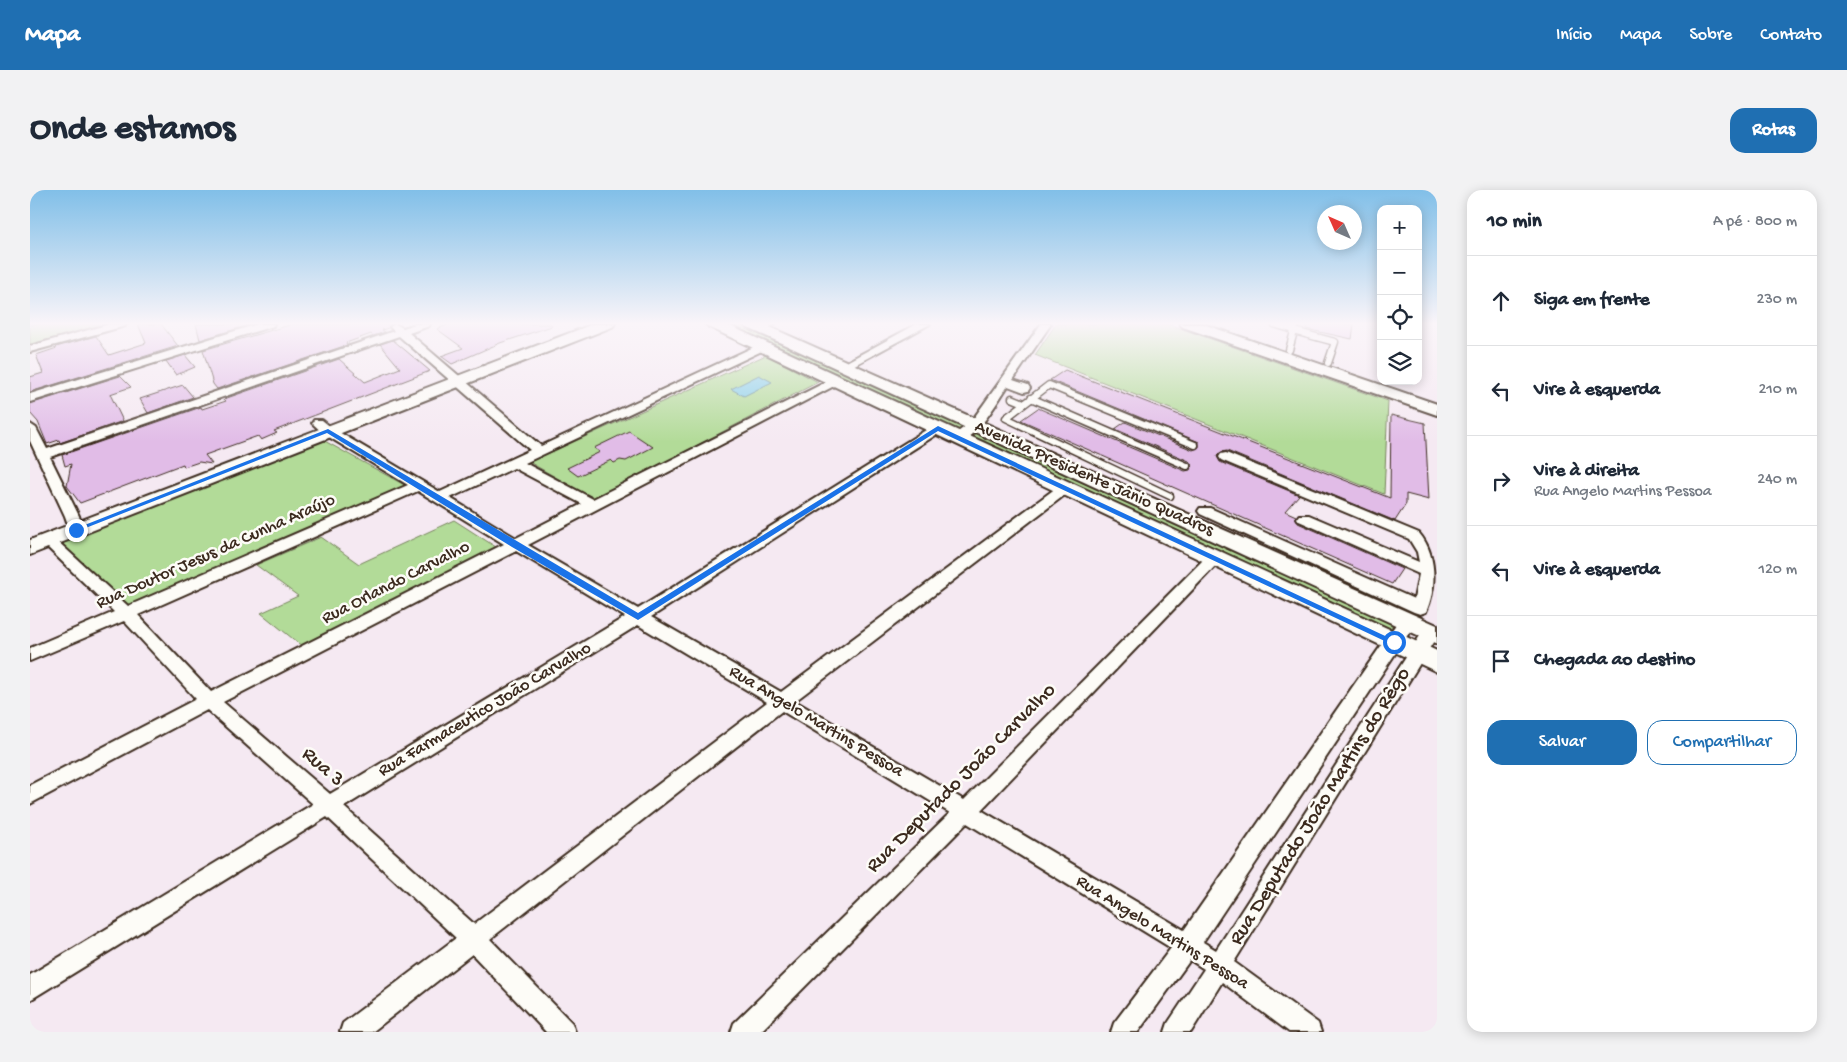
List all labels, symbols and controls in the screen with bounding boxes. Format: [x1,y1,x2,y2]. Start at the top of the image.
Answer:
text: Mapa [25,21,80,50]
text: Início [1556,25,1592,46]
text: Mapa [1620,25,1661,46]
text: Sobre [1689,25,1732,46]
text: Contato [1760,25,1822,46]
button: Rotas [1730,108,1817,153]
text: Onde estamos [30,110,235,151]
north arrow [1317,205,1362,250]
map controls [1377,205,1422,385]
button: + [1377,205,1422,250]
text: 10 min [1487,210,1542,235]
text: A pé · 800 m [1713,213,1797,232]
button: − [1377,250,1422,295]
icon: ahead [1487,287,1515,315]
text: Siga em frente [1534,289,1650,312]
text: 230 m [1757,291,1797,310]
button: locate [1377,295,1422,340]
button: layers [1377,340,1422,385]
icon: left [1487,377,1515,405]
text: Vire à esquerda [1534,379,1660,402]
text: 210 m [1758,381,1797,400]
street label: Avenida Presidente Jânio Quadros [971,417,1218,542]
text: Vire à direita [1534,460,1639,483]
icon: right [1487,467,1515,495]
text: 240 m [1757,471,1797,490]
text: Rua Angelo Martins Pessoa [1534,483,1712,502]
street label: Rua Doutor Jesus da Cunha Araújo [93,490,339,614]
route end [65,519,88,542]
street label: Rua Orlando Carvalho [319,537,473,629]
icon: left [1487,557,1515,585]
text: Vire à esquerda [1534,559,1660,582]
text: 120 m [1758,561,1797,580]
route start [1383,631,1406,654]
street label: Rua Farmaceutico João Carvalho [375,638,595,782]
icon: arrive [1487,647,1515,675]
text: Chegada ao destino [1534,649,1695,672]
street label: Rua Angelo Martins Pessoa [725,662,908,783]
street label: Rua Deputado João Martins do Rêgo [1225,664,1417,950]
street label: Rua Deputado João Carvalho [862,679,1062,879]
button: Salvar [1487,720,1637,765]
button: Compartilhar [1647,720,1797,765]
street label: Rua 3 [296,743,348,793]
street label: Rua Angelo Martins Pessoa [1072,871,1253,995]

